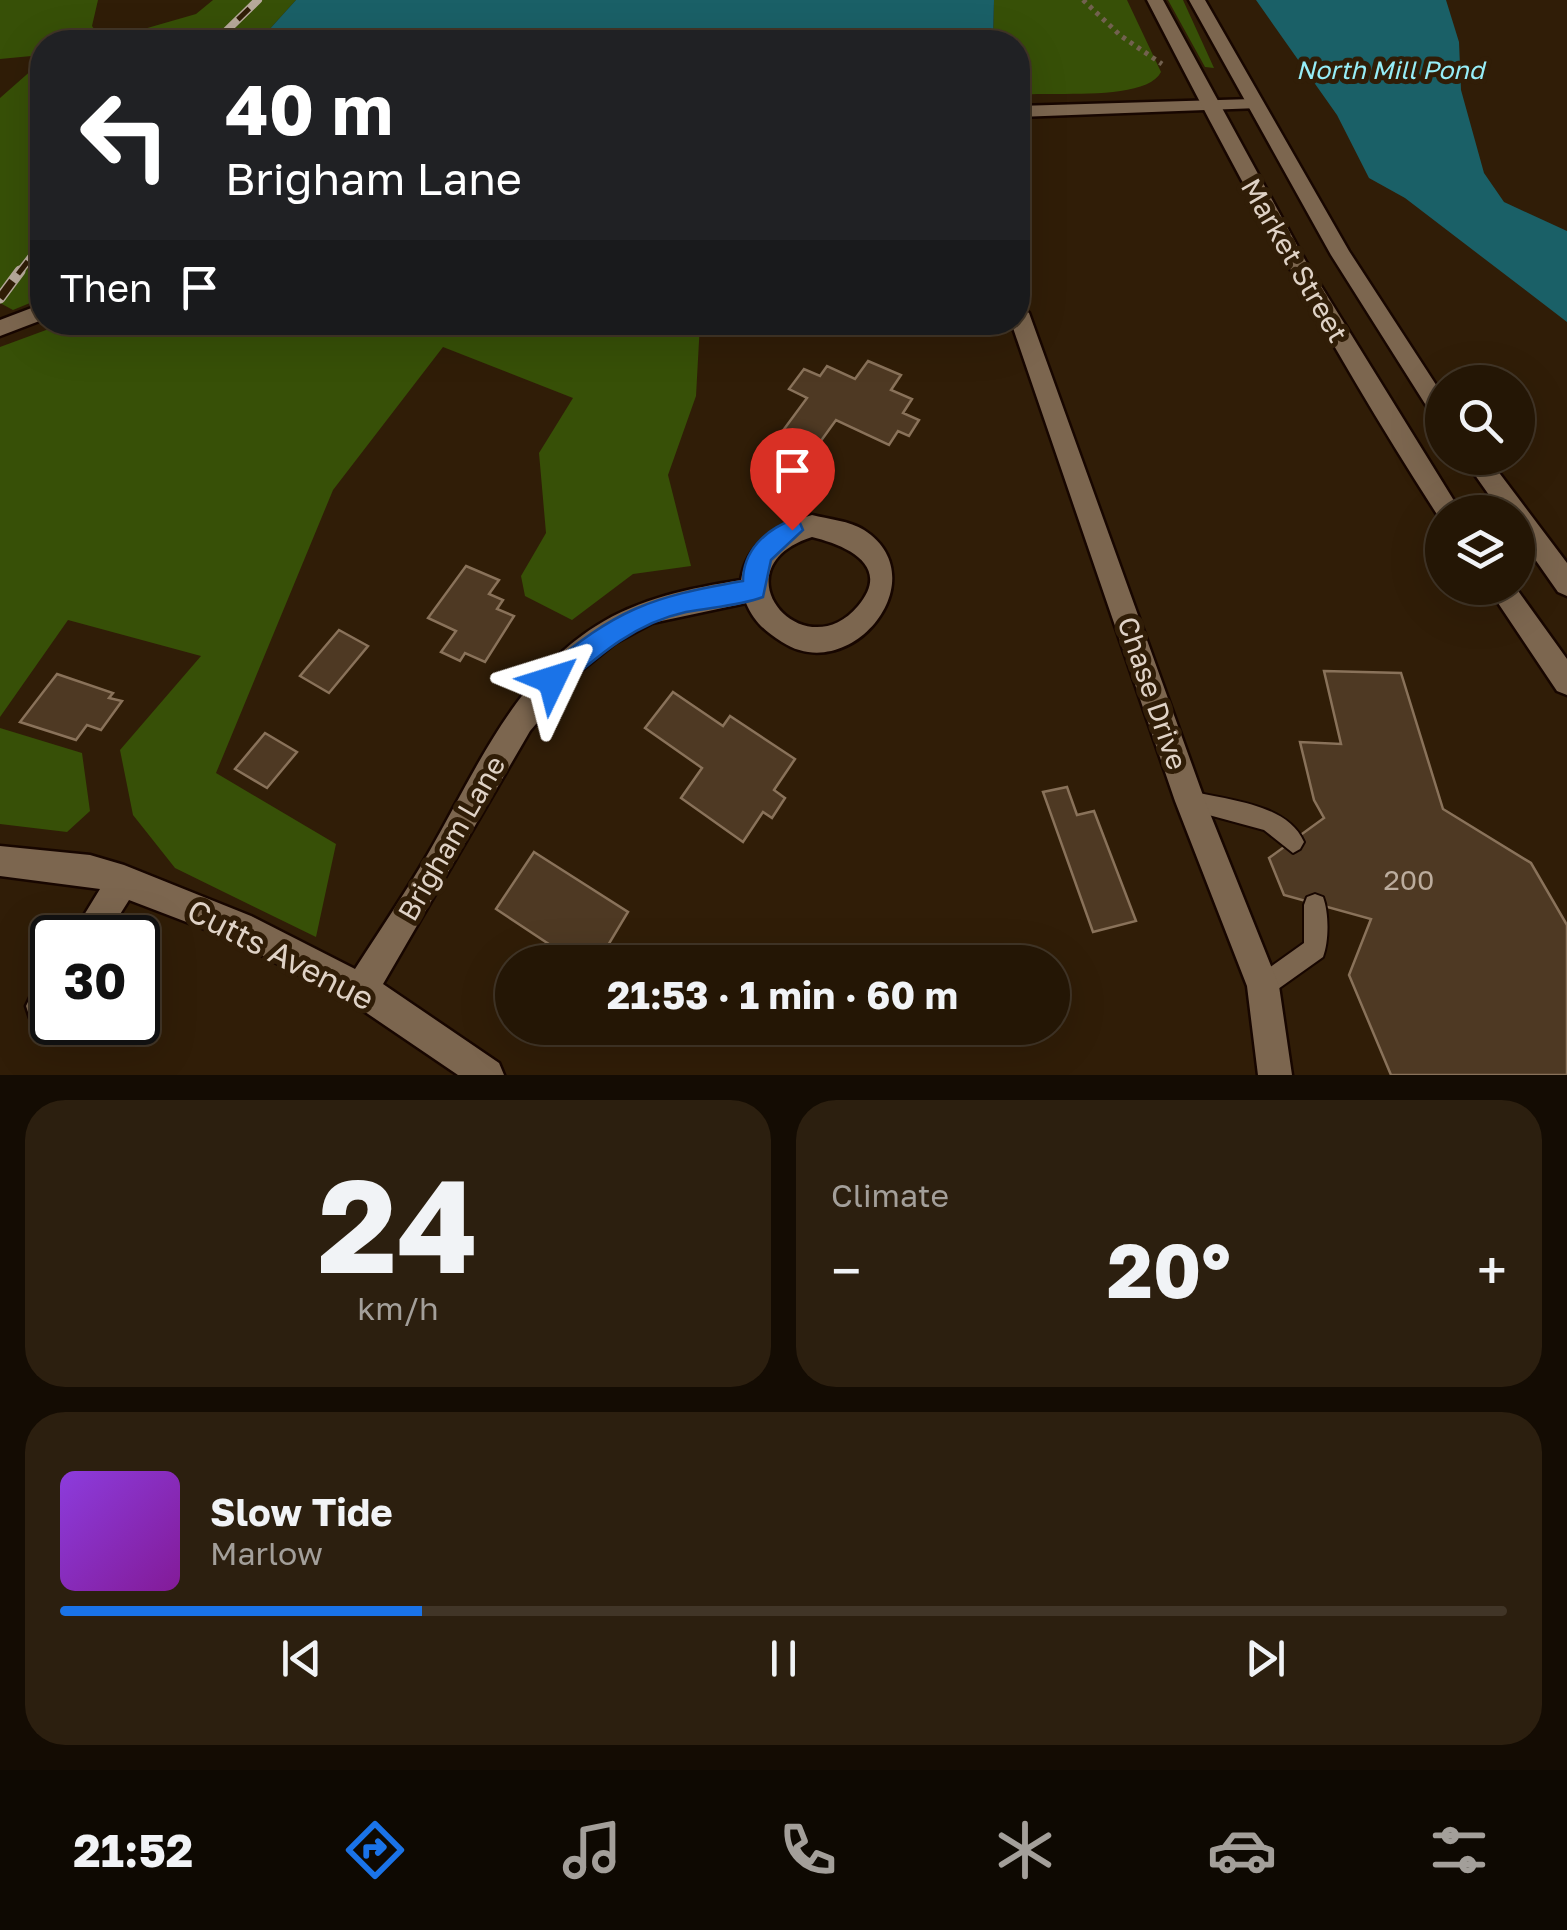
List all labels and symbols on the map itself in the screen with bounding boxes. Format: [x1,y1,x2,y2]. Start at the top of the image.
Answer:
water label: North Mill Pond [1296,54,1487,85]
street label: Market Street [1235,172,1355,348]
pin [750,428,835,531]
street label: Chase Drive [1111,612,1195,774]
position arrow [500,628,604,732]
street label: Brigham Lane [391,750,511,926]
house number: 200 [1384,863,1434,896]
street label: Cutts Avenue [181,891,381,1017]
speed limit sign: 30 [30,915,160,1045]

